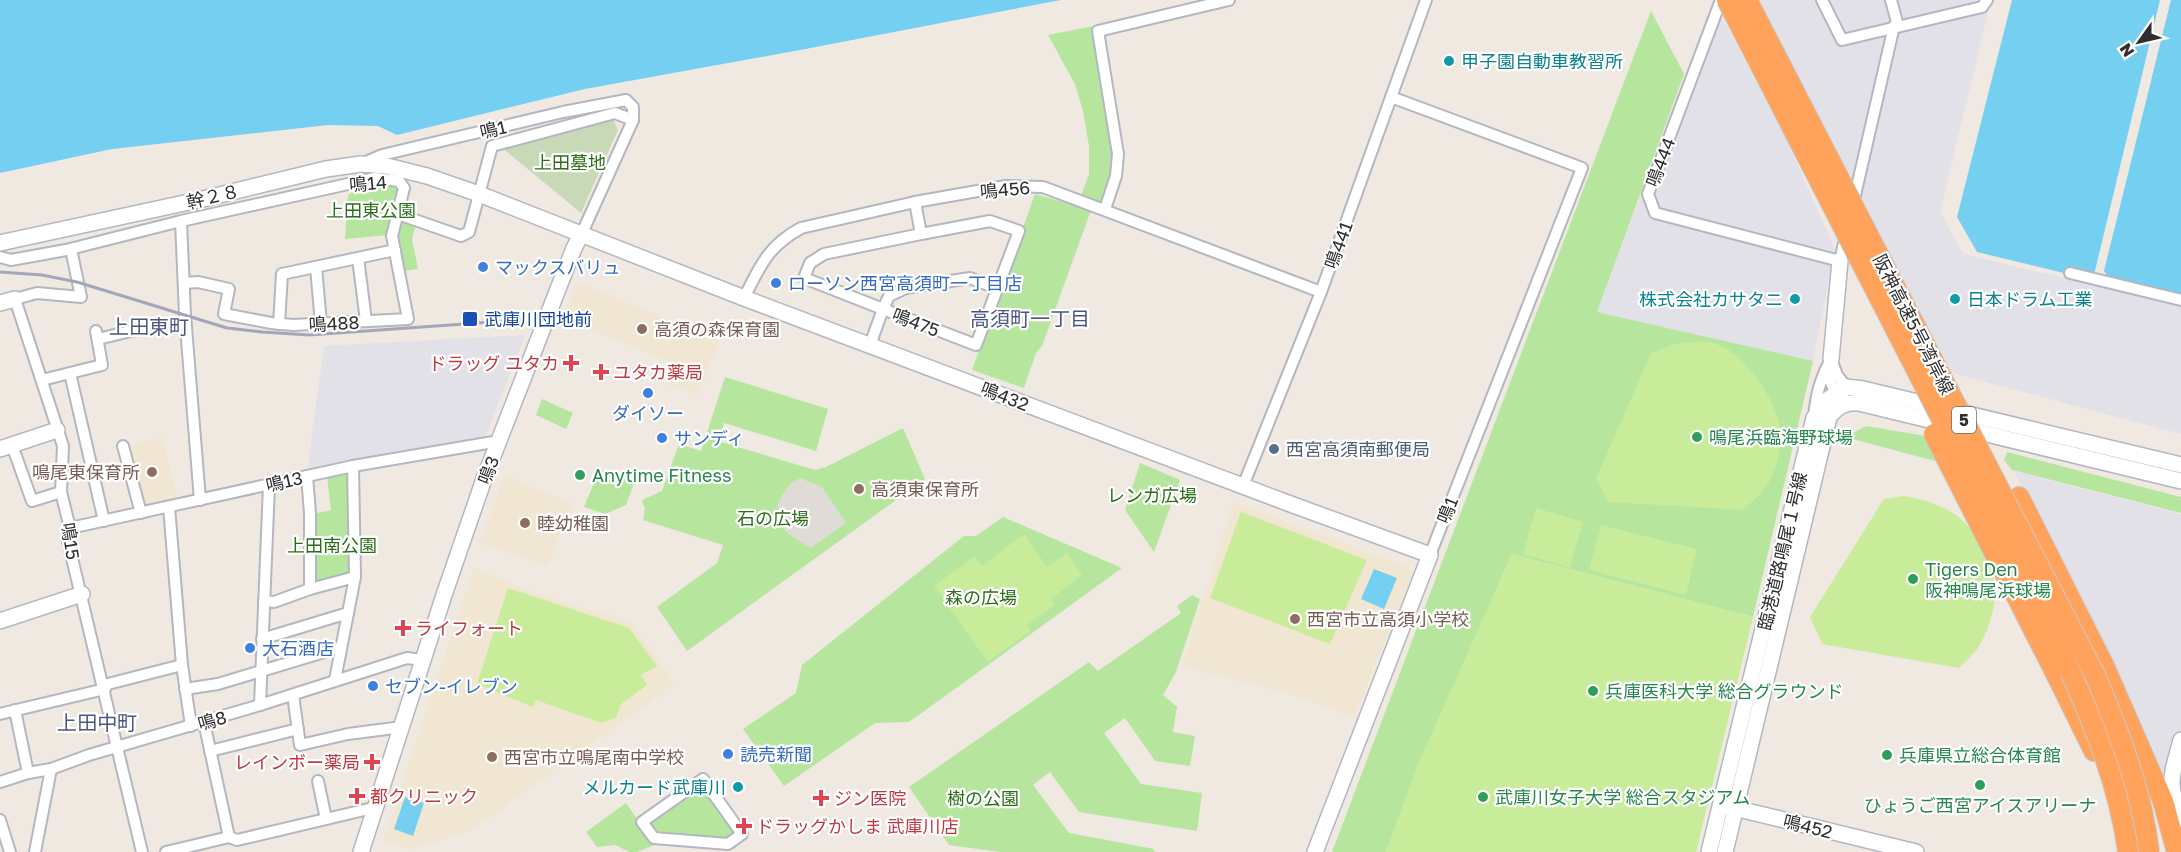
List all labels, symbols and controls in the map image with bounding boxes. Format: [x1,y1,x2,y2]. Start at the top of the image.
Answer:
north arrow [2109,12,2169,72]
text: N [2115,40,2138,61]
place label: 甲子園自動車教習所 [1461,50,1623,72]
marker: 甲子園自動車教習所 [1442,54,1456,68]
street label: 鳴1 [478,115,509,143]
street label: 鳴444 [1641,134,1679,190]
park label: 上田墓地 [534,151,606,173]
street label: 鳴14 [348,170,388,196]
street label: 鳴456 [979,176,1031,202]
street label: 幹２８ [184,179,242,213]
park label: 上田東公園 [326,199,416,221]
street label: 鳴441 [1319,218,1357,272]
street label: 阪神高速5号湾岸線 [1869,250,1959,398]
place label: マックスバリュ [495,256,620,278]
marker: マックスバリュ [476,260,490,274]
place label: ローソン西宮高須町一丁目店 [788,272,1022,294]
marker: ローソン西宮高須町一丁目店 [769,276,783,290]
place label: 株式会社カサタニ [1639,288,1783,310]
place label: 日本ドラム工業 [1967,288,2092,310]
marker: 株式会社カサタニ [1788,292,1802,306]
marker: 日本ドラム工業 [1948,292,1962,306]
street label: 鳴475 [889,303,943,341]
district label: 高須町一丁目 [970,306,1090,330]
place label: 武庫川団地前 [484,308,592,330]
marker: 武庫川団地前 [461,310,479,328]
street label: 鳴488 [308,311,360,335]
district label: 上田東町 [109,314,189,338]
place label: 高須の森保育園 [654,318,780,340]
marker: 高須の森保育園 [635,322,649,336]
place label: ドラッグ ユタカ [429,352,559,374]
marker: ドラッグ ユタカ [564,356,578,370]
place label: ユタカ薬局 [613,361,703,383]
marker: ユタカ薬局 [594,365,608,379]
street label: 鳴432 [978,377,1032,415]
marker: ダイソー [641,386,655,400]
place label: ダイソー [612,402,684,424]
road number: 5 [1952,407,1976,433]
place label: 鳴尾浜臨海野球場 [1709,426,1853,448]
place label: サンディ [674,427,745,449]
marker: 鳴尾浜臨海野球場 [1690,430,1704,444]
marker: サンディ [655,431,669,445]
place label: 西宮高須南郵便局 [1286,438,1430,460]
marker: 西宮高須南郵便局 [1267,442,1281,456]
street label: 鳴3 [473,453,503,487]
place label: 鳴尾東保育所 [32,461,140,483]
place label: Anytime Fitness [592,464,732,486]
marker: 鳴尾東保育所 [145,465,159,479]
street label: 鳴13 [263,466,305,496]
marker: Anytime Fitness [573,468,587,482]
street label: 臨港道路鳴尾１号線 [1753,470,1811,632]
place label: 高須東保育所 [871,478,979,500]
marker: 高須東保育所 [852,482,866,496]
park label: レンガ広場 [1107,484,1197,506]
street label: 鳴1 [1432,493,1462,527]
park label: 石の広場 [737,507,809,529]
place label: 睦幼稚園 [537,512,609,534]
marker: 睦幼稚園 [518,516,532,530]
street label: 鳴15 [57,521,85,561]
park label: 上田南公園 [287,534,377,556]
place label: Tigers Den 阪神鳴尾浜球場 [1925,558,2051,601]
marker: Tigers Den 阪神鳴尾浜球場 [1906,572,1920,586]
park label: 森の広場 [945,586,1017,608]
place label: 西宮市立高須小学校 [1307,608,1469,630]
marker: 西宮市立高須小学校 [1288,612,1302,626]
place label: ライフォート [415,617,523,639]
marker: ライフォート [396,621,410,635]
place label: 大石酒店 [262,637,334,659]
marker: 大石酒店 [243,641,257,655]
place label: セブン-イレブン [385,675,518,697]
marker: セブン-イレブン [366,679,380,693]
place label: 兵庫医科大学 総合グラウンド [1605,680,1844,702]
marker: 兵庫医科大学 総合グラウンド [1586,684,1600,698]
street label: 鳴8 [195,705,229,735]
district label: 上田中町 [57,710,137,734]
place label: 読売新聞 [740,743,812,765]
place label: 兵庫県立総合体育館 [1899,744,2061,766]
place label: 西宮市立鳴尾南中学校 [504,746,684,768]
marker: 読売新聞 [721,747,735,761]
marker: 兵庫県立総合体育館 [1880,748,1894,762]
marker: 西宮市立鳴尾南中学校 [485,750,499,764]
place label: レインボー薬局 [234,751,360,773]
marker: レインボー薬局 [365,755,379,769]
place label: メルカード武庫川 [583,776,726,798]
marker: ひょうご西宮アイスアリーナ [1973,778,1987,792]
marker: メルカード武庫川 [731,780,745,794]
place label: 都クリニック [370,785,478,807]
place label: 武庫川女子大学 総合スタジアム [1495,786,1750,808]
marker: 都クリニック [348,787,366,805]
place label: ジン医院 [834,787,906,809]
park label: 樹の公園 [947,787,1019,809]
marker: ジン医院 [812,789,830,807]
marker: 武庫川女子大学 総合スタジアム [1476,790,1490,804]
place label: ひょうご西宮アイスアリーナ [1864,794,2096,816]
street label: 鳴452 [1781,809,1835,843]
place label: ドラッグかしま 武庫川店 [756,815,959,837]
marker: ドラッグかしま 武庫川店 [737,819,751,833]

